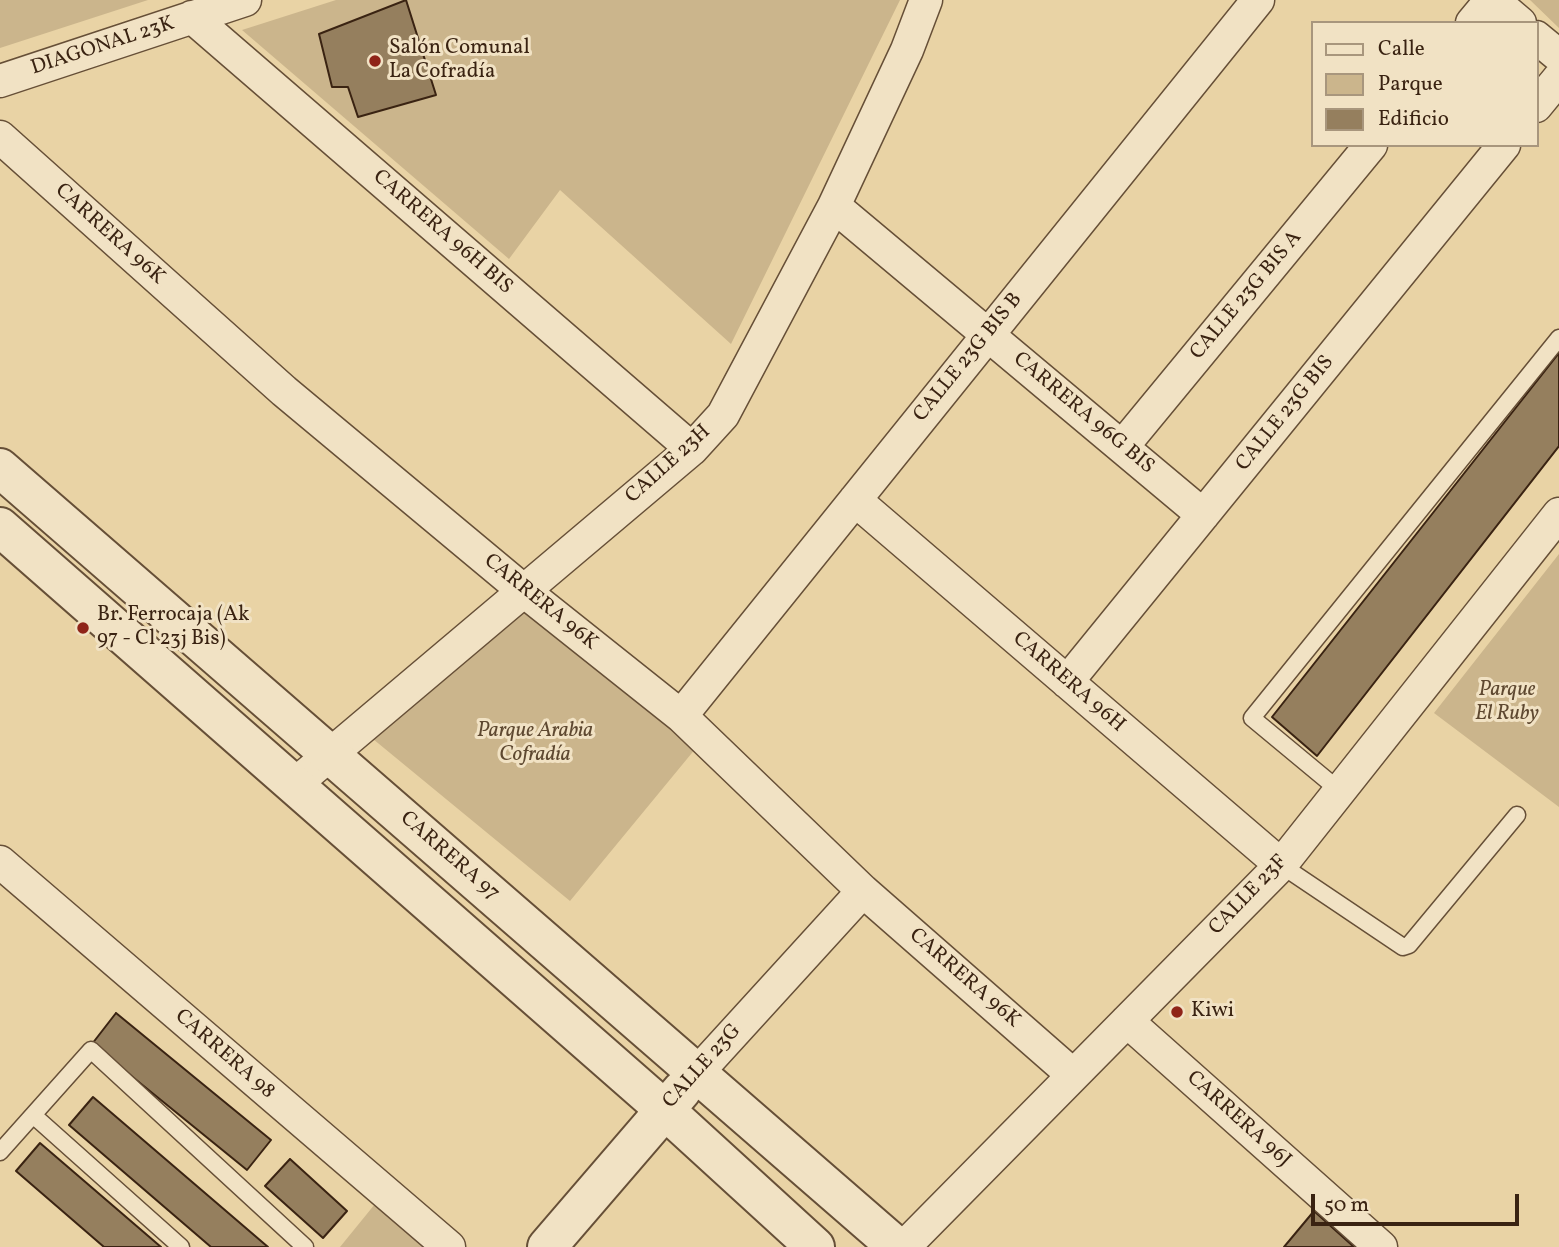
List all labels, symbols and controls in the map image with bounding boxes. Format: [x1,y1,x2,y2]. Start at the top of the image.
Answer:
street label: DIAGONAL 23K [28,12,178,82]
legend [1310,21,1538,147]
text: Calle [1378,35,1425,64]
place label: Salón Comunal La Cofradía [389,36,530,86]
marker: Salón Comunal La Cofradía [367,53,383,69]
text: Parque [1378,70,1443,99]
text: Edificio [1378,105,1449,134]
street label: CARRERA 96H BIS [367,165,517,301]
street label: CARRERA 96K [49,179,169,291]
street label: CALLE 23G BIS A [1186,226,1308,366]
street label: CALLE 23G BIS B [909,288,1029,428]
street label: CARRERA 96G BIS [1007,348,1159,480]
street label: CALLE 23G BIS [1232,351,1340,477]
street label: CALLE 23H [621,420,717,510]
street label: CARRERA 96K [478,549,602,657]
place label: Br. Ferrocaja (Ak 97 - Cl 23j Bis) [97,603,249,653]
marker: Br. Ferrocaja (Ak 97 - Cl 23j Bis) [75,620,91,636]
street label: CARRERA 96H [1007,627,1129,739]
park label: Parque El Ruby [1475,678,1539,728]
park label: Parque Arabia Cofradía [477,719,593,769]
street label: CARRERA 97 [394,807,504,907]
street label: CALLE 23F [1205,851,1293,941]
street label: CARRERA 96K [903,924,1025,1034]
place label: Kiwi [1191,999,1234,1025]
marker: Kiwi [1169,1004,1185,1020]
street label: CARRERA 98 [169,1005,279,1105]
street label: CALLE 23G [658,1019,748,1115]
street label: CARRERA 96J [1181,1066,1295,1174]
scale bar [1314,1180,1522,1224]
text: 50 m [1324,1191,1369,1220]

